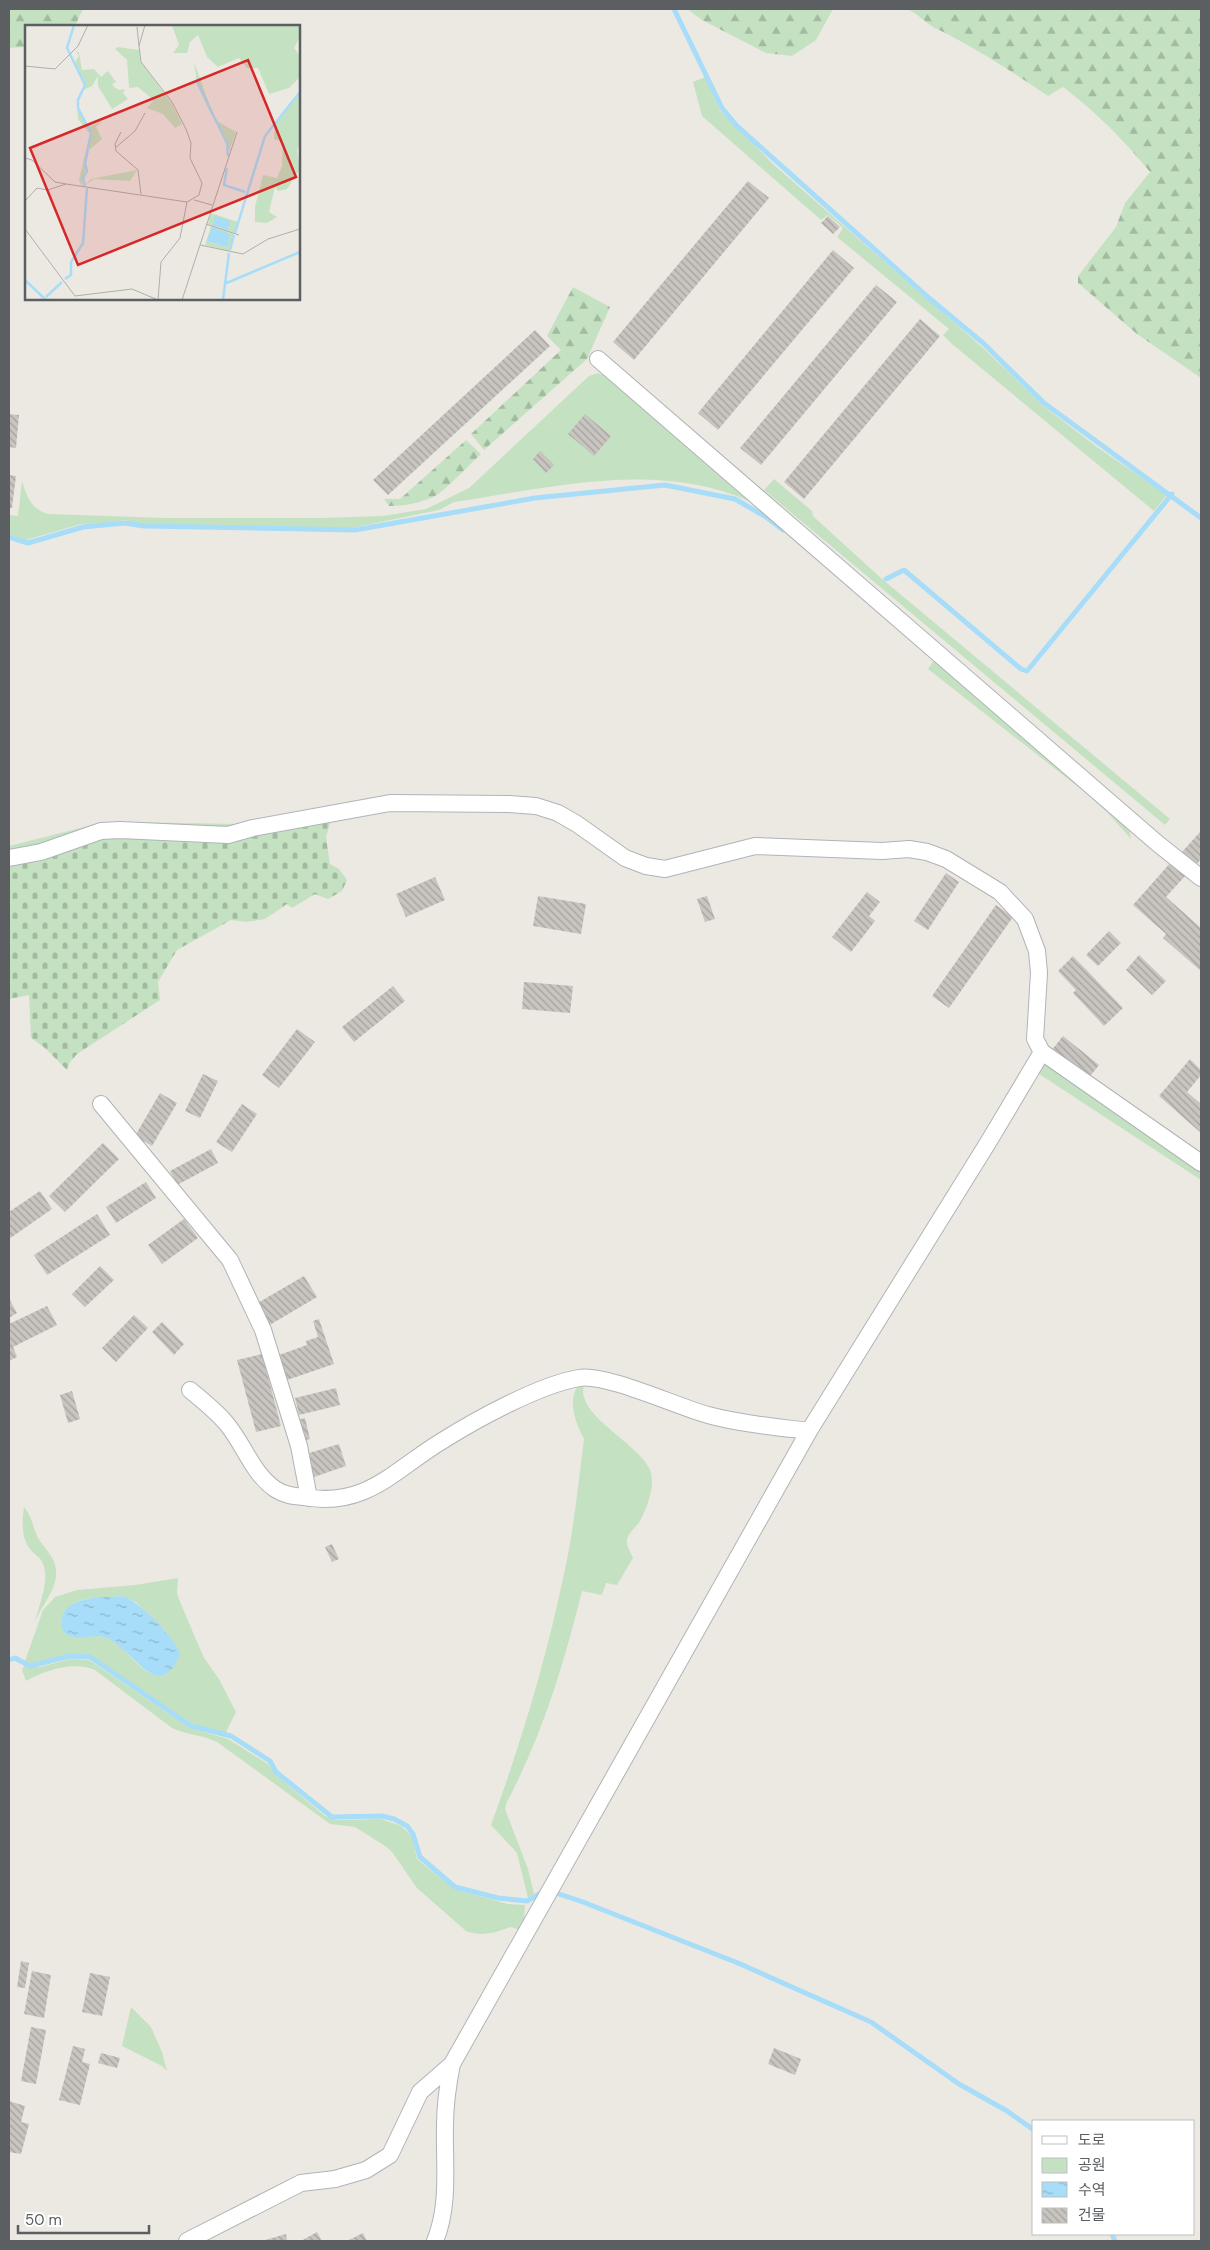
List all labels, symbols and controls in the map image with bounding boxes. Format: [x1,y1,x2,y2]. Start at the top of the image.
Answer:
inset map [25,25,300,300]
legend [1032,2120,1195,2235]
text: 도로 [1078,2130,1106,2150]
text: 공원 [1078,2155,1106,2175]
text: 수역 [1078,2180,1106,2200]
scale bar [18,2202,149,2234]
text: 건물 [1078,2205,1106,2225]
text: 50 m [25,2210,62,2230]

